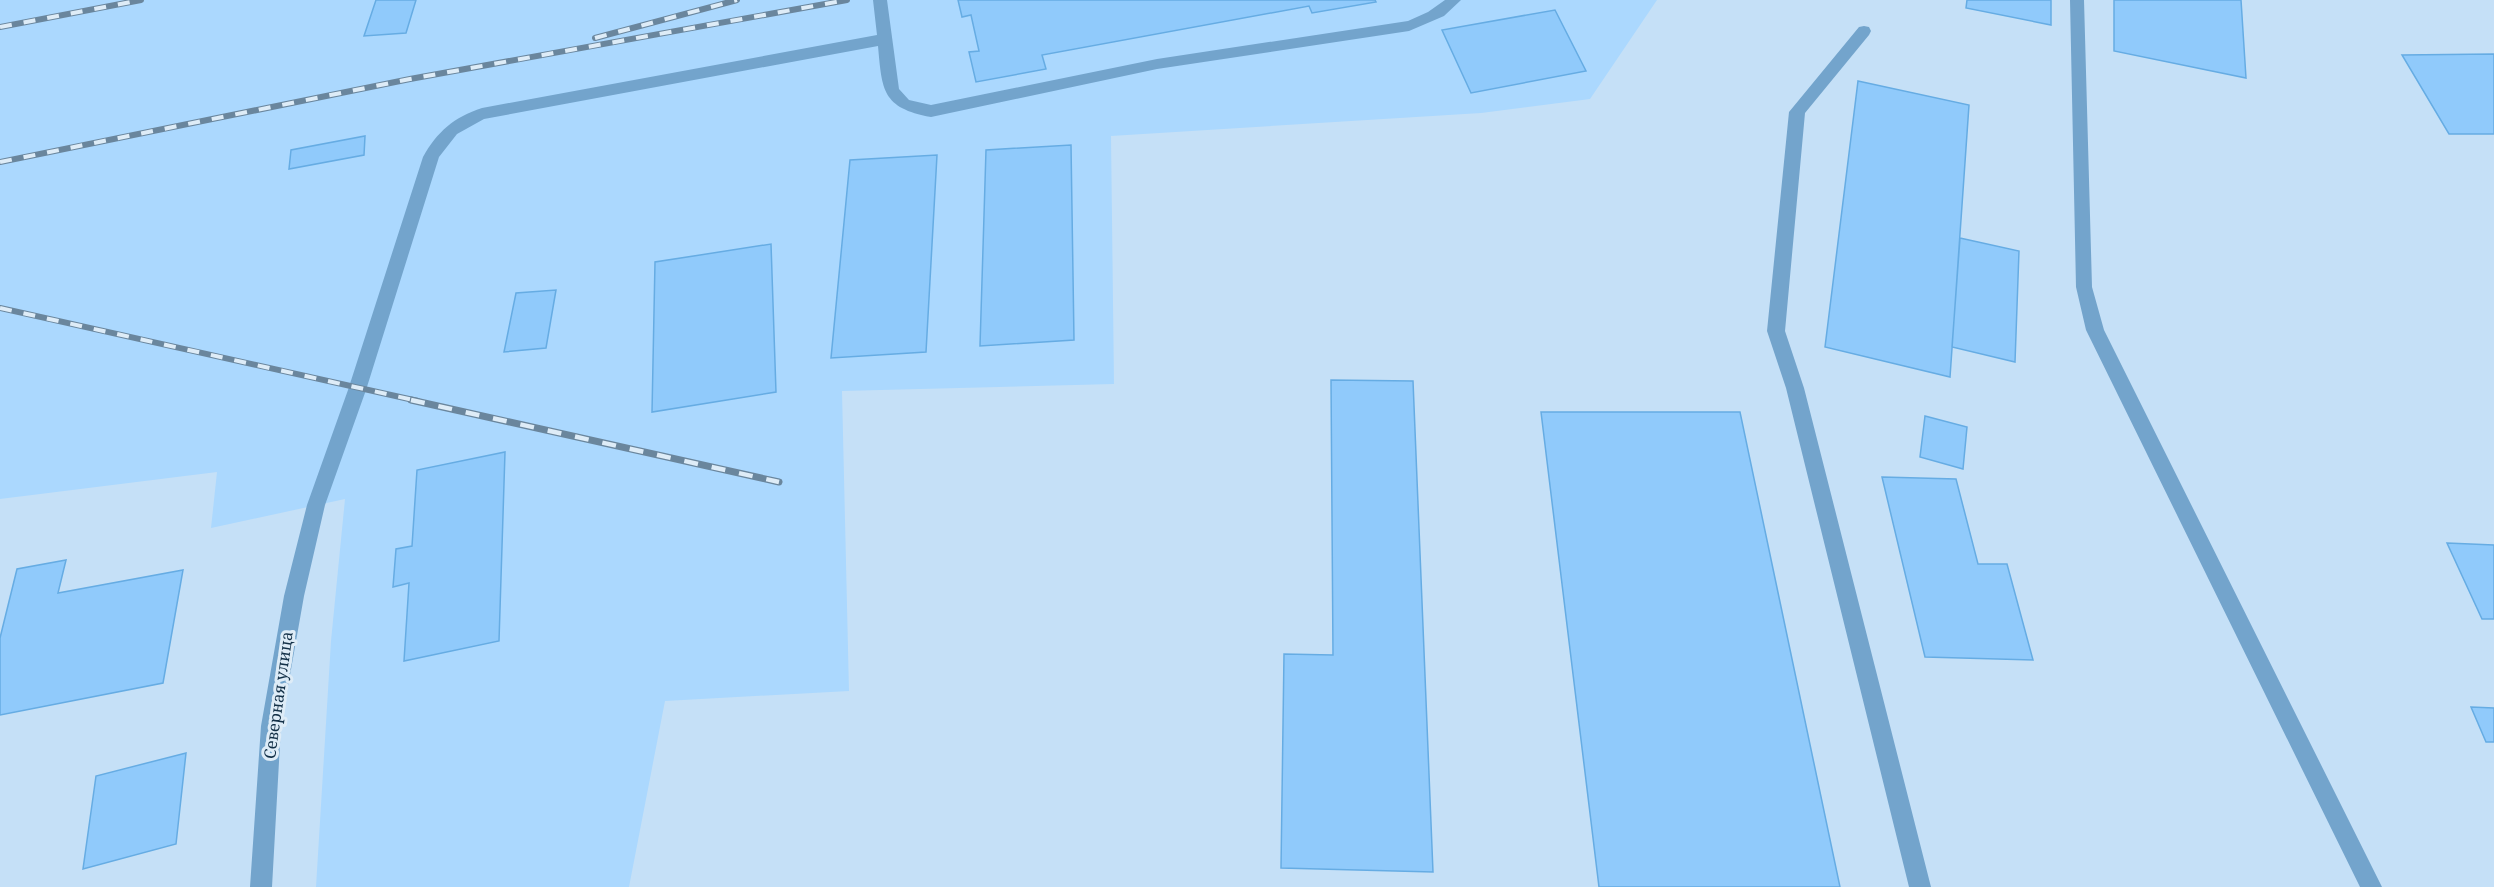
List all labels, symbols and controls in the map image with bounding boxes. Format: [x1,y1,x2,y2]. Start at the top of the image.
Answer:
street label: Северная улица [258,630,298,760]

